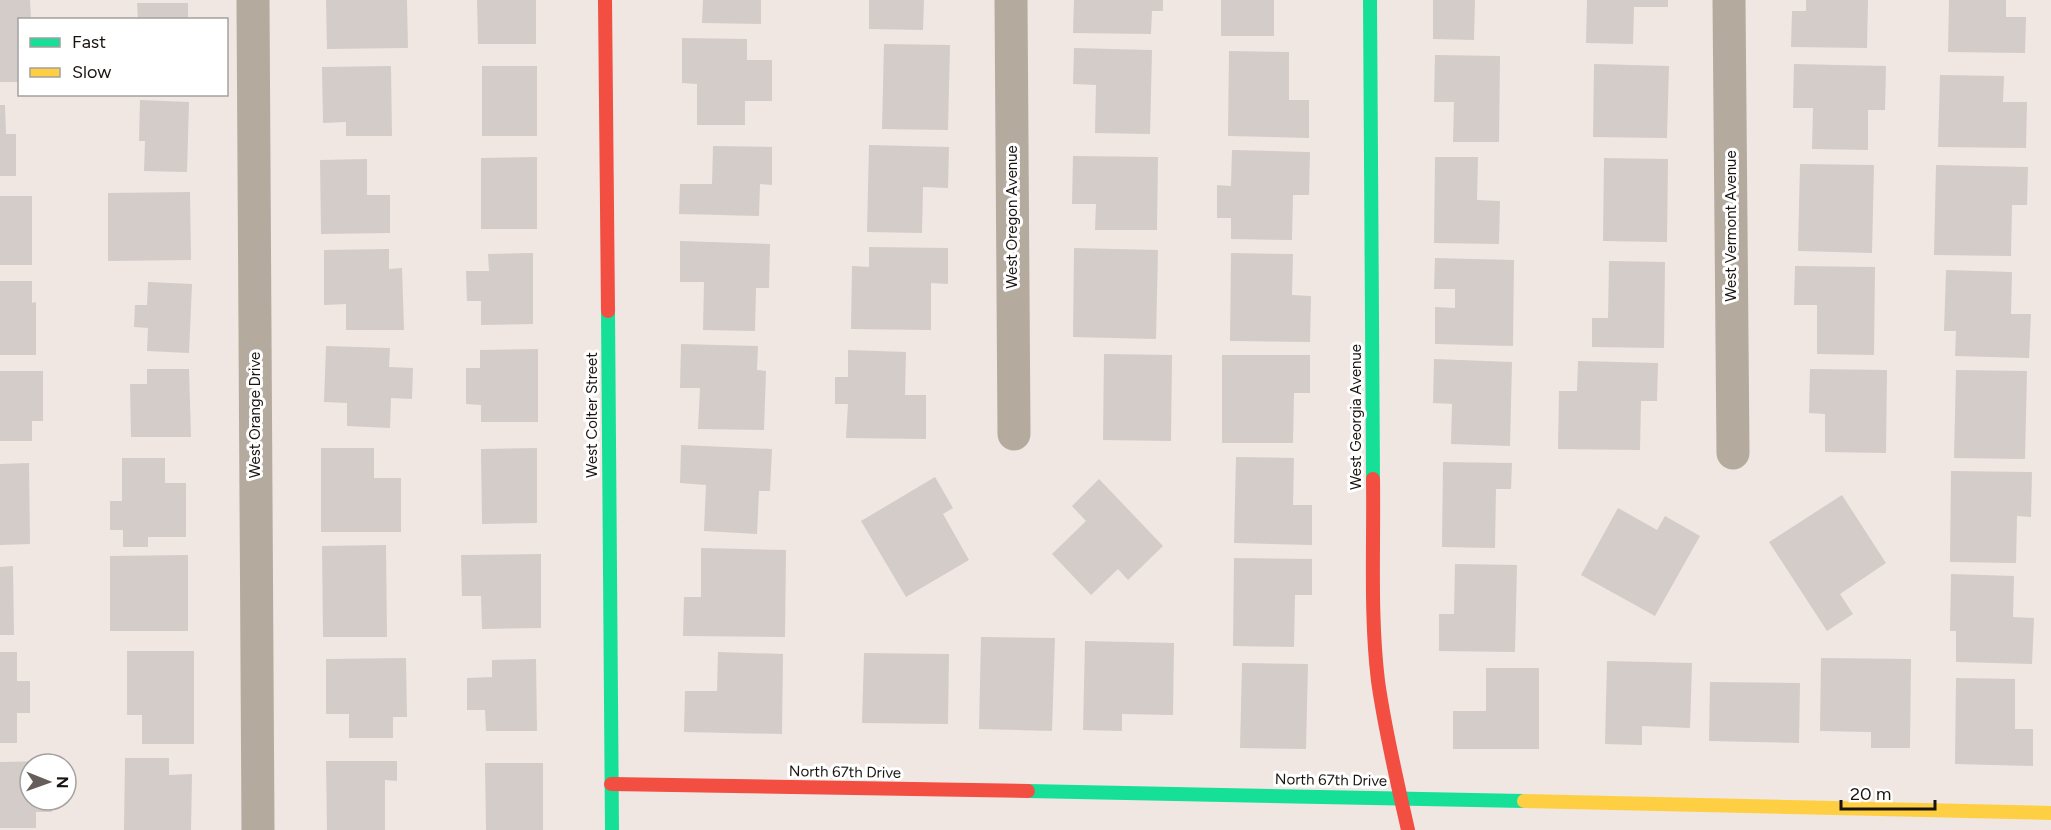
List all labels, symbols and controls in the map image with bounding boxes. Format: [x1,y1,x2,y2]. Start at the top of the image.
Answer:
legend [18,18,228,96]
text: Fast [72,31,106,53]
text: Slow [72,61,111,83]
street label: West Oregon Avenue [1003,145,1021,289]
street label: West Vermont Avenue [1722,150,1740,302]
street label: West Georgia Avenue [1347,344,1365,490]
street label: West Orange Drive [246,352,264,478]
street label: West Colter Street [583,352,601,478]
north arrow [18,752,78,812]
street label: North 67th Drive [789,762,901,782]
street label: North 67th Drive [1275,770,1387,790]
scale bar [1841,773,1936,811]
text: N [53,776,72,789]
text: 20 m [1850,783,1891,805]

